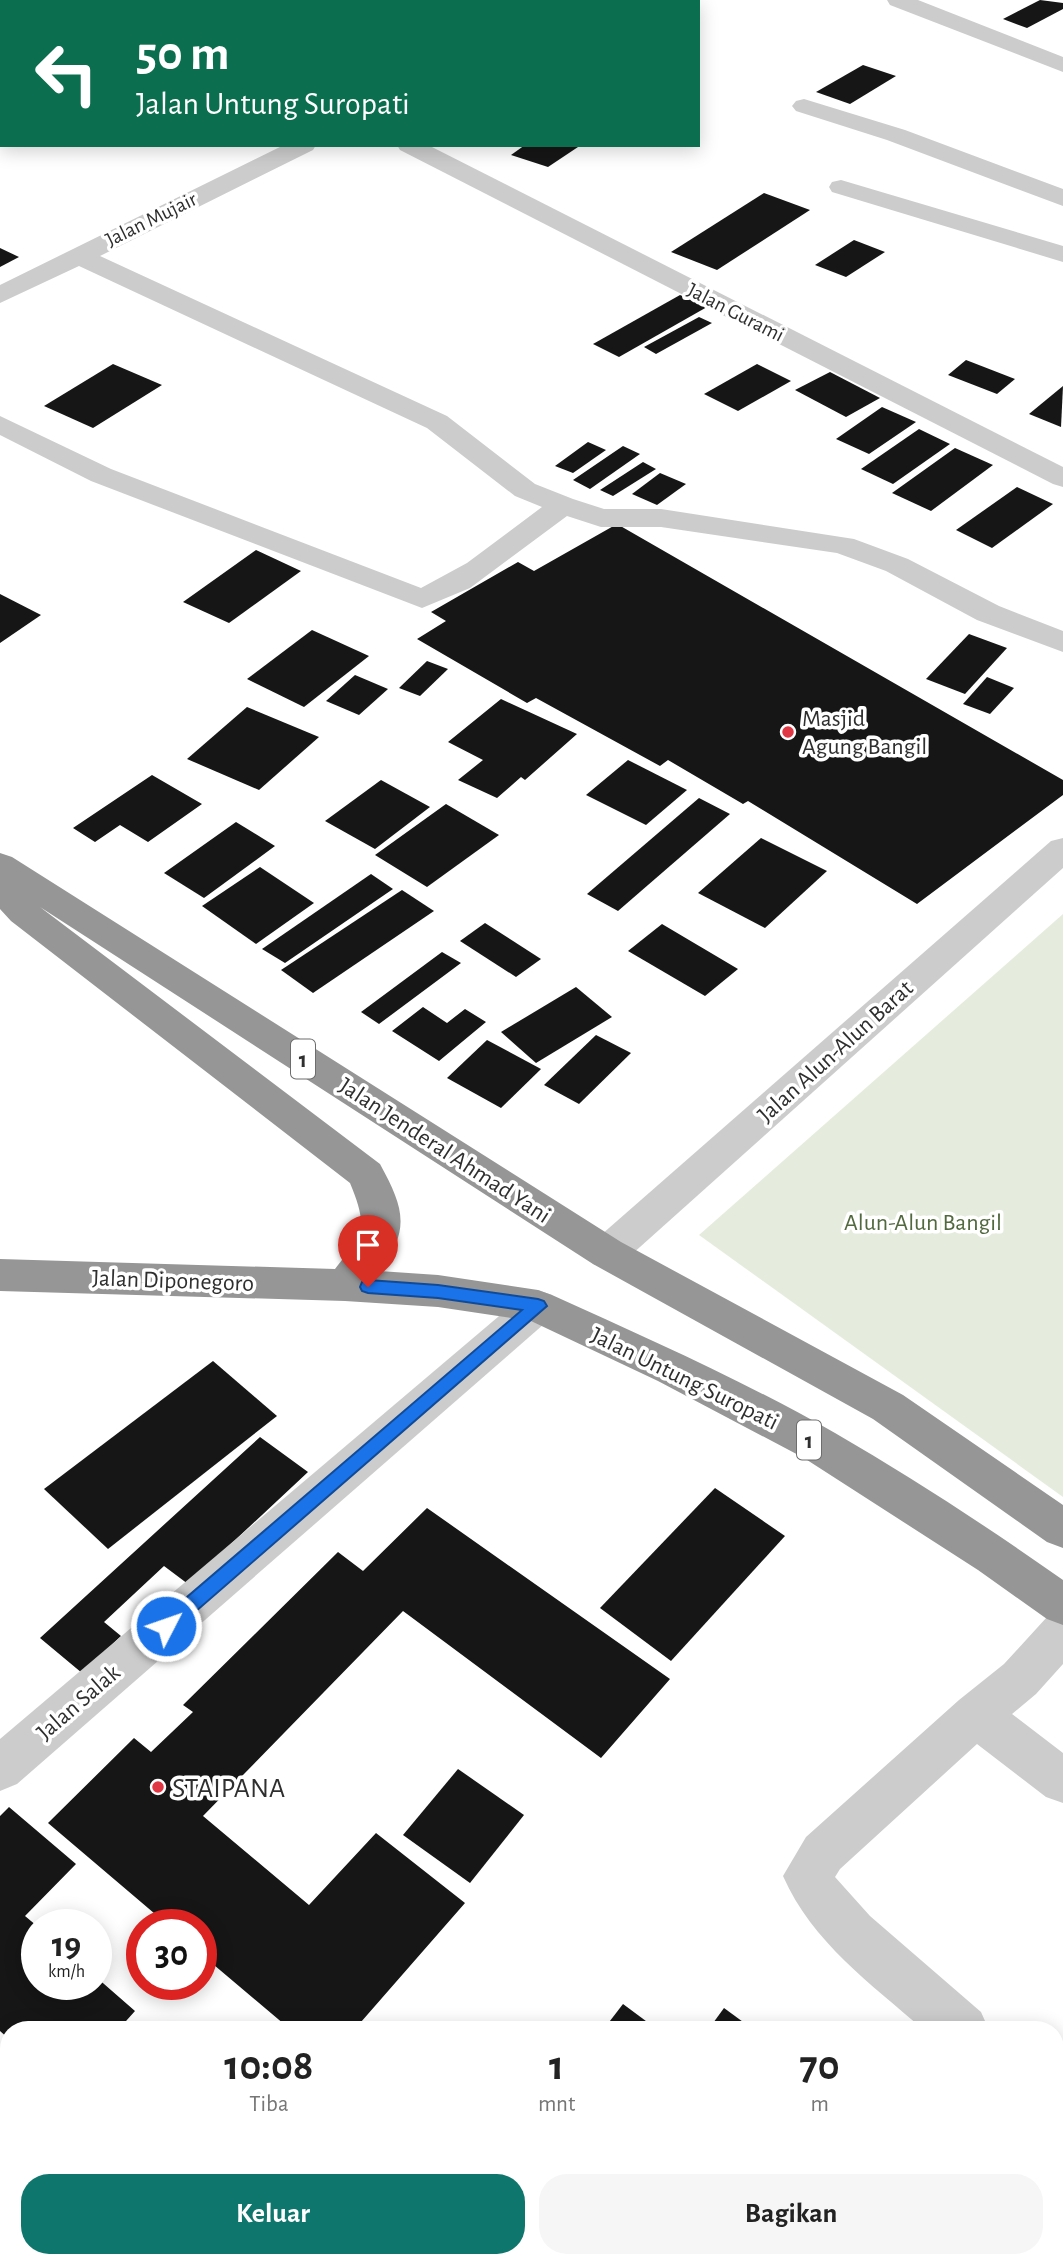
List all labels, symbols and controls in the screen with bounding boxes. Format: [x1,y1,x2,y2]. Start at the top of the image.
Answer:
icon: left [21,28,112,119]
text: 50 m [136,30,230,79]
text: Jalan Untung Suropati [136,88,410,120]
street label: Jalan Mujair [102,188,200,251]
street label: Jalan Gurami [684,279,787,346]
place label: Masjid Agung Bangil [802,707,927,759]
marker: Masjid Agung Bangil [780,724,796,740]
street label: Jalan Alun-Alun Barat [753,976,918,1127]
road number: 1 [291,1040,315,1078]
street label: Jalan Jenderal Ahmad Yani [335,1074,554,1228]
park label: Alun-Alun Bangil [844,1211,1002,1235]
pin [338,1215,398,1287]
icon: arrive [349,1226,387,1264]
street label: Jalan Diponegoro [91,1266,254,1296]
street label: Jalan Untung Suropati [587,1323,782,1435]
road number: 1 [797,1420,821,1460]
position arrow [129,1589,203,1663]
street label: Jalan Salak [33,1661,125,1745]
place label: STAIPANA [172,1775,285,1803]
marker: STAIPANA [150,1779,166,1795]
speed limit sign: 30 [126,1909,217,2000]
text: 19 [52,1928,81,1963]
text: km/h [48,1963,85,1981]
text: 10:08 [224,2045,314,2087]
text: 1 [549,2045,564,2087]
text: 70 [800,2045,840,2087]
text: Tiba [249,2093,289,2116]
text: mnt [538,2093,575,2116]
text: m [810,2093,829,2116]
button: Keluar [21,2174,525,2254]
button: Bagikan [539,2174,1043,2254]

